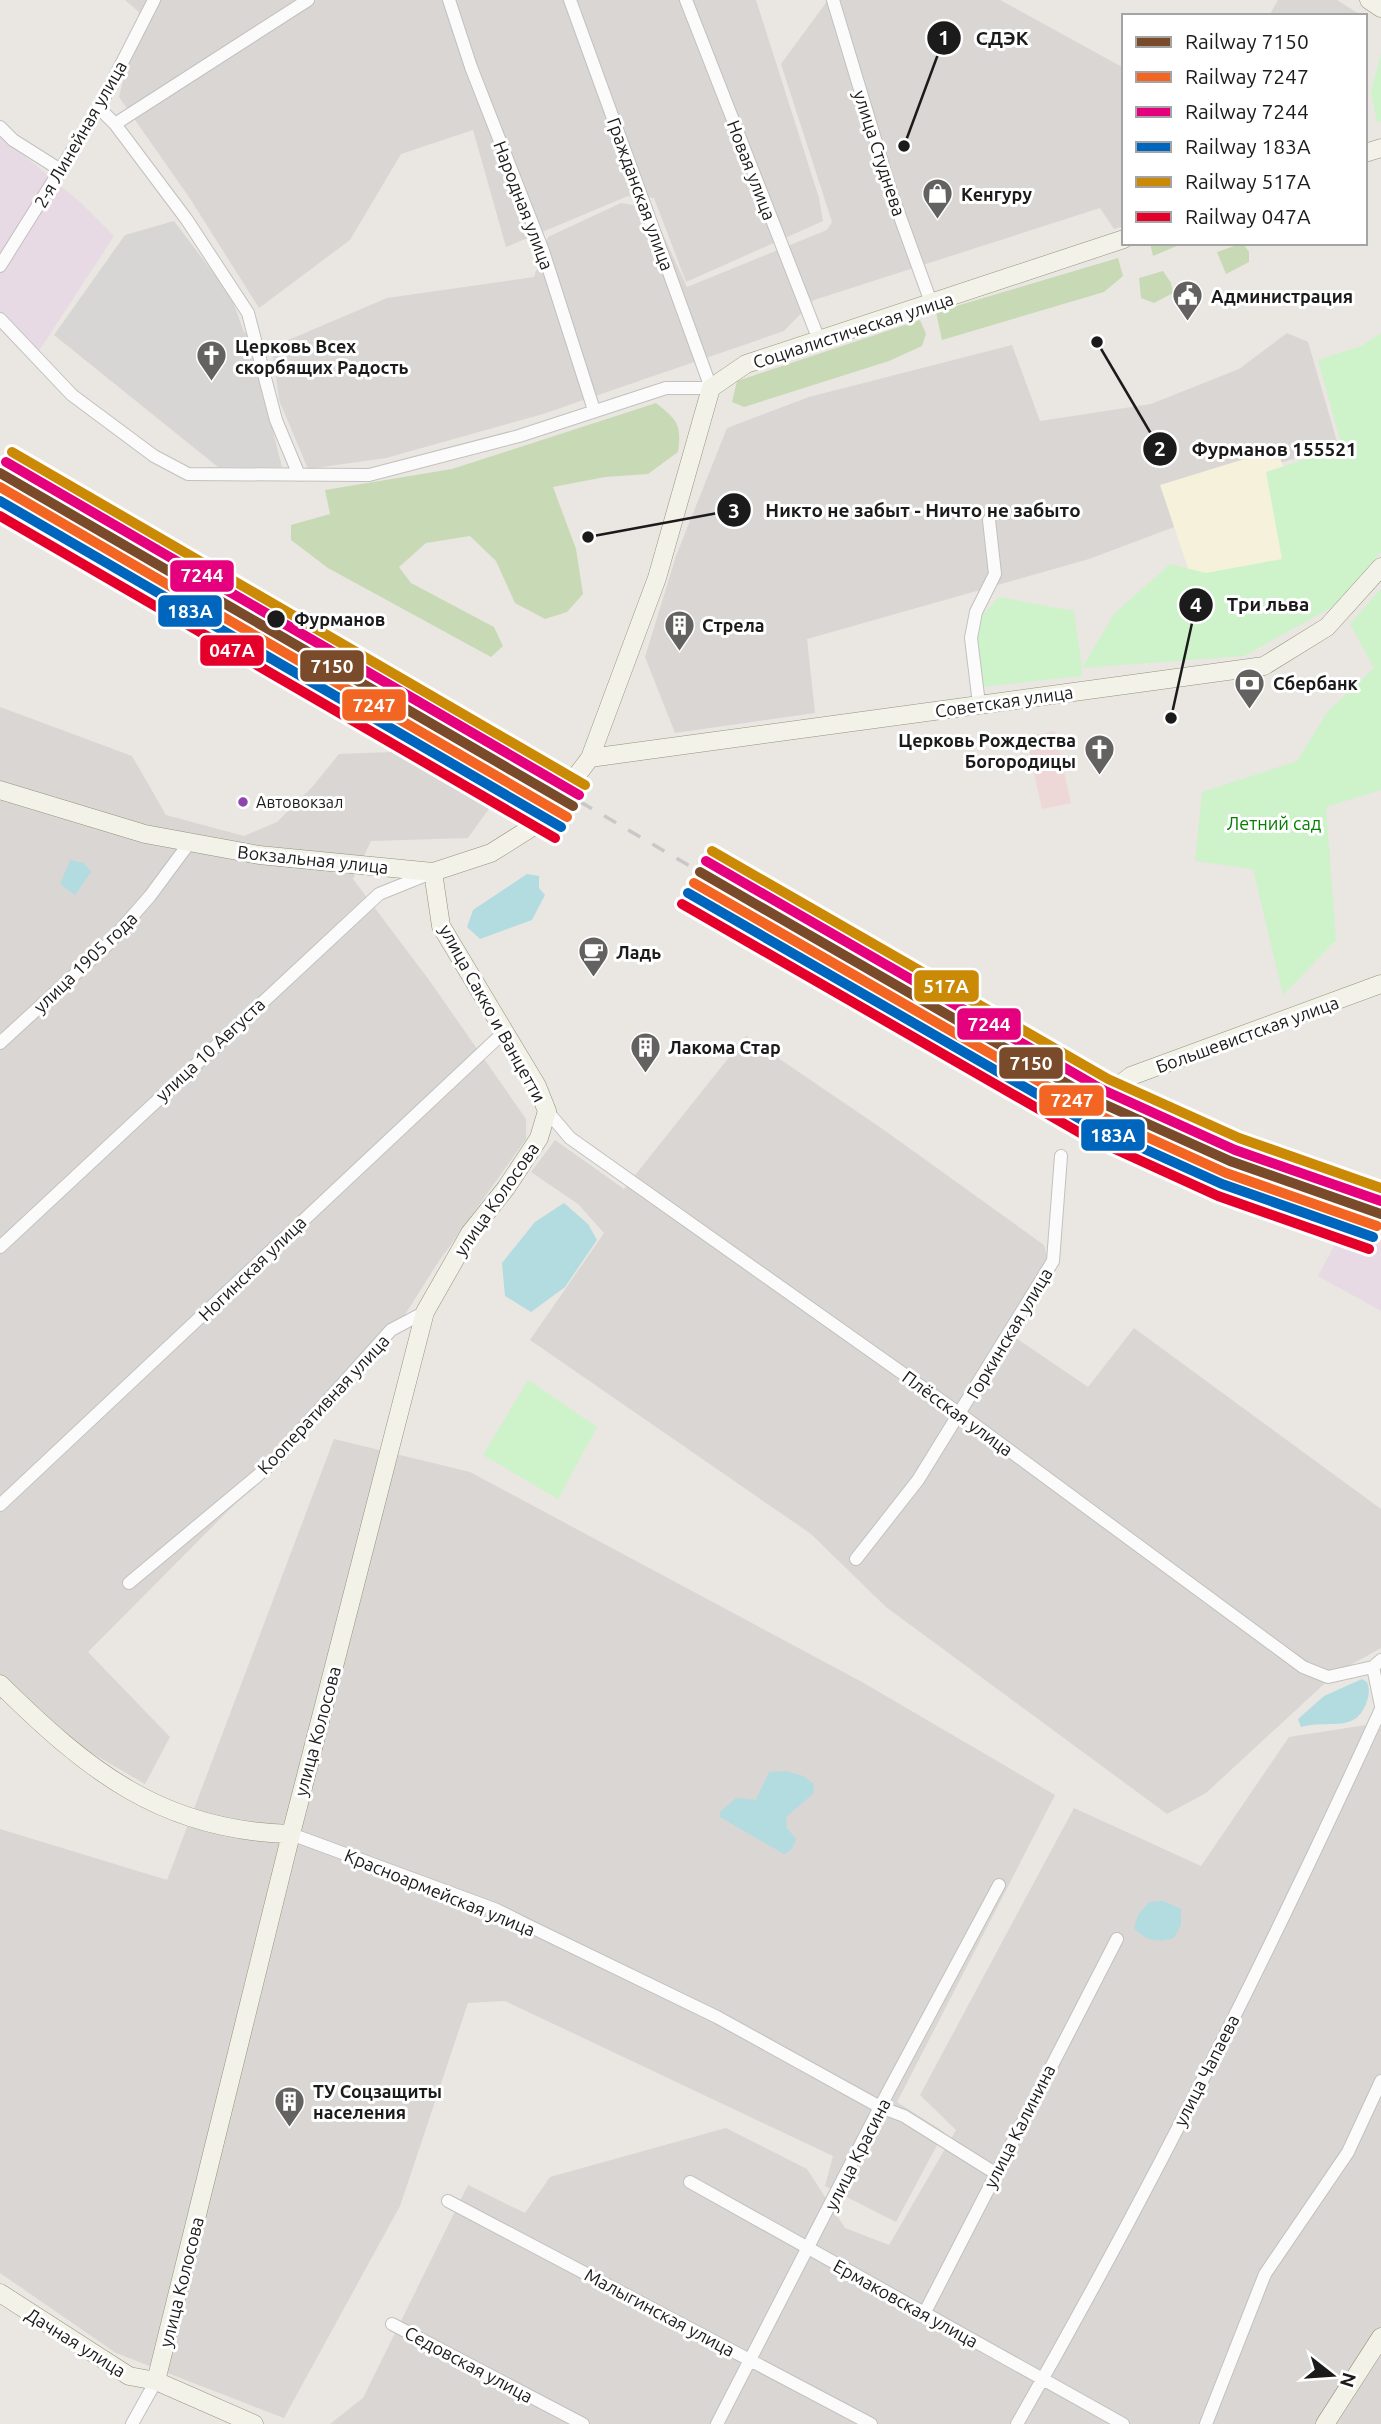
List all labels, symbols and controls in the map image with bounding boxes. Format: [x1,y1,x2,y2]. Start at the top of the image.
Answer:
legend [1122,14,1367,245]
callout: СДЭК [926,18,1042,58]
text: 1 [938,25,950,49]
text: СДЭК [976,27,1029,49]
text: Railway 7150 [1185,29,1309,53]
street label: 2-я Линейная улица [30,57,130,211]
text: Railway 7247 [1185,64,1309,88]
street label: улица Студнева [850,88,910,218]
text: Railway 7244 [1185,99,1309,123]
street label: Гражданская улица [604,115,678,273]
street label: Новая улица [724,117,780,223]
text: Railway 183А [1185,134,1311,158]
street label: Народная улица [490,138,558,272]
text: Railway 517А [1185,169,1311,193]
shop icon: Кенгуру [921,177,955,221]
place label: Кенгуру [961,184,1032,204]
text: Railway 047А [1185,204,1311,228]
public building icon: Администрация [1171,279,1205,323]
place label: Администрация [1211,286,1353,306]
street label: Социалистическая улица [750,288,956,372]
place label: Церковь Всех скорбящих Радость [235,336,408,377]
church icon: Церковь Всех скорбящих Радость [195,339,229,383]
callout: Фурманов 155521 [1143,429,1371,469]
text: 2 [1154,436,1166,460]
text: Фурманов 155521 [1191,438,1357,460]
callout: Никто не забыт - Ничто не забыто [717,490,1095,530]
text: 3 [728,498,740,522]
text: Никто не забыт - Ничто не забыто [765,499,1081,521]
line badge: 7244 [169,559,235,593]
text: 7244 [181,564,224,586]
callout: Три льва [1178,585,1324,625]
text: 4 [1190,592,1202,616]
text: Три льва [1227,593,1309,615]
line badge: 183А [157,594,223,628]
text: 183А [167,600,213,622]
marker: Фурманов [265,608,287,630]
building icon: Стрела [662,608,696,652]
place label: Фурманов [294,609,385,629]
place label: Стрела [702,615,765,635]
line badge: 047А [199,634,265,667]
text: 047А [209,639,255,661]
line badge: 7150 [299,649,365,683]
text: 7150 [311,655,353,677]
bank icon: Сбербанк [1233,666,1267,710]
place label: Сбербанк [1273,673,1359,693]
street label: Советская улица [934,681,1074,721]
line badge: 7247 [341,688,407,722]
text: 7247 [353,694,395,716]
place label: Церковь Рождества Богородицы [898,730,1076,771]
church icon: Церковь Рождества Богородицы [1082,733,1116,777]
place label: Автовокзал [256,793,343,811]
marker: Автовокзал [236,795,250,809]
park label: Летний сад [1227,813,1322,833]
street label: Вокзальная улица [236,841,390,877]
street label: улица 1905 года [29,908,141,1016]
street label: улица Сакко и Ванцетти [436,921,550,1105]
cafe icon: Ладь [576,935,610,979]
place label: Ладь [616,942,661,962]
line badge: 517А [913,969,980,1003]
text: 517А [923,975,969,997]
street label: Большевистская улица [1153,992,1341,1076]
street label: улица 10 Августа [151,993,269,1105]
line badge: 7244 [956,1007,1022,1041]
text: 7244 [968,1013,1011,1035]
building icon: Лакома Стар [628,1030,662,1074]
place label: Лакома Стар [668,1037,781,1057]
line badge: 7150 [998,1046,1064,1080]
text: 7150 [1010,1052,1052,1074]
line badge: 7247 [1038,1084,1105,1117]
text: 7247 [1051,1089,1093,1111]
line badge: 183А [1080,1118,1146,1152]
text: 183А [1090,1124,1136,1146]
street label: улица Колосова [449,1138,543,1260]
street label: Ногинская улица [194,1212,310,1324]
street label: Горкинская улица [962,1264,1056,1402]
street label: Кооперативная улица [253,1330,393,1478]
street label: Плёсская улица [899,1366,1017,1460]
street label: улица Колосова [290,1664,344,1798]
street label: Красноармейская улица [342,1845,538,1939]
street label: улица Чапаева [1169,2011,1243,2129]
street label: улица Калинина [979,2061,1059,2191]
place label: ТУ Соцзащиты населения [313,2081,442,2122]
building icon: ТУ Соцзащиты населения [273,2084,307,2128]
street label: улица Красина [820,2095,894,2213]
street label: улица Колосова [155,2215,207,2349]
street label: Ермаковская улица [830,2255,982,2351]
street label: Малыгинская улица [581,2264,739,2360]
street label: Дачная улица [22,2303,130,2381]
street label: Седовская улица [402,2322,536,2406]
north arrow [1297,2340,1367,2410]
text: N [1336,2370,1361,2390]

